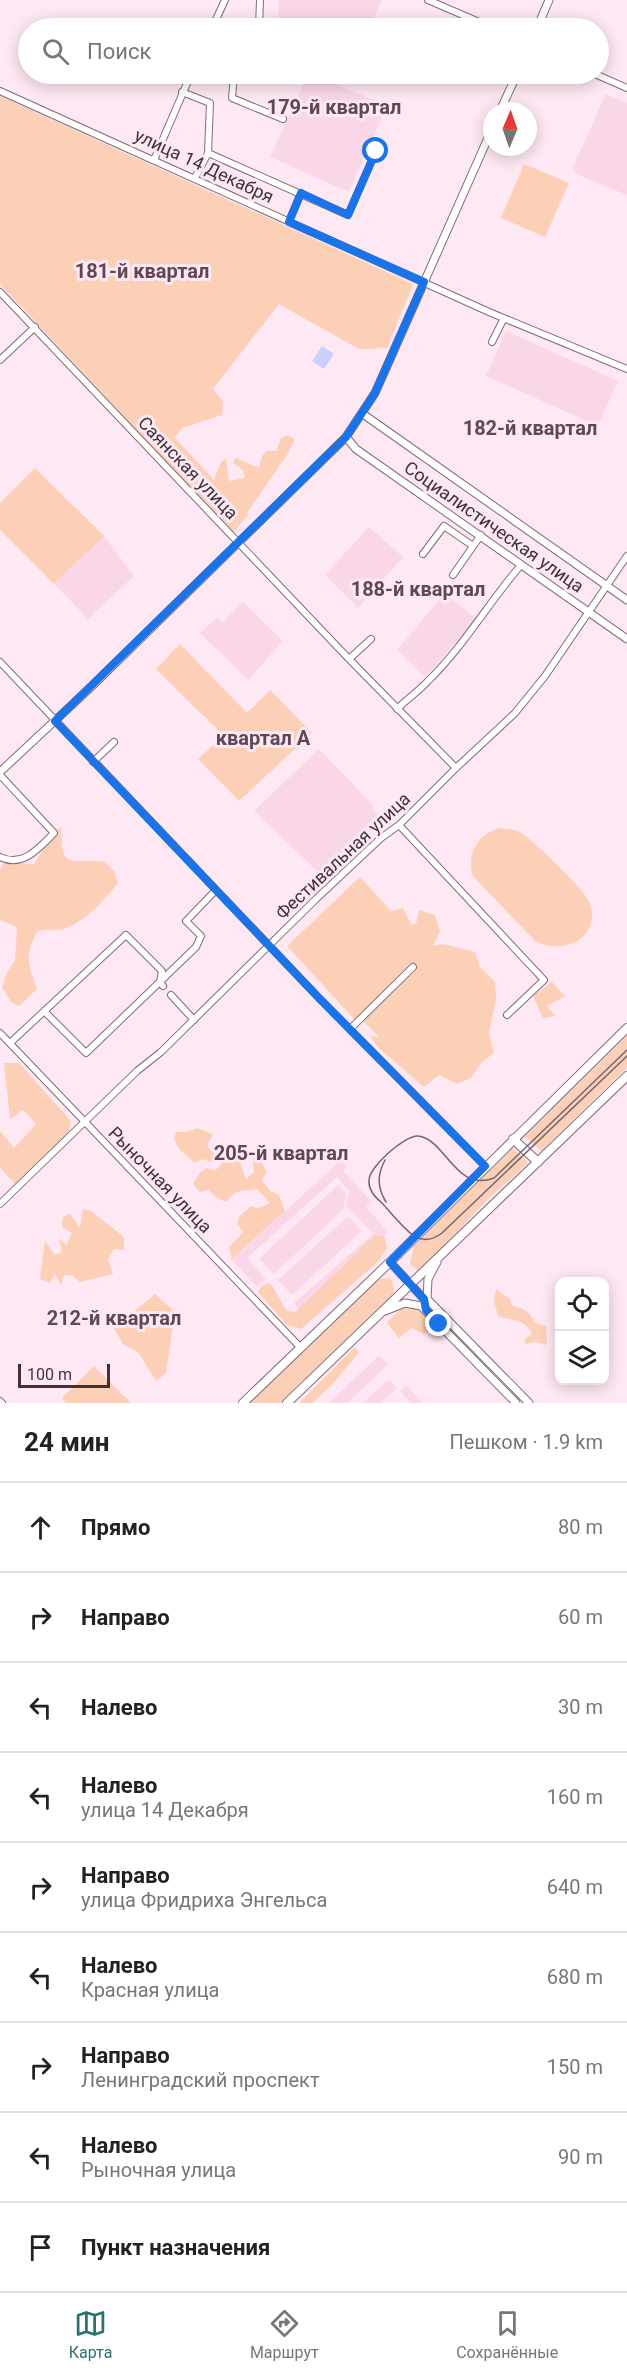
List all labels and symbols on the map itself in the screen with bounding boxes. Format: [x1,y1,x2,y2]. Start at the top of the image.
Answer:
district label: 179-й квартал [267,95,401,119]
north arrow [483,102,537,156]
street label: улица 14 Декабря [131,124,277,207]
route start [362,137,388,163]
district label: 181-й квартал [75,259,209,283]
street label: Саянская улица [134,412,243,523]
district label: 182-й квартал [463,416,597,440]
street label: Социалистическая улица [401,457,588,597]
district label: 188-й квартал [351,577,485,601]
district label: квартал А [216,726,311,750]
street label: Фестивальная улица [271,788,414,923]
street label: Рыночная улица [104,1122,216,1237]
district label: 205-й квартал [214,1141,348,1165]
district label: 212-й квартал [47,1306,181,1330]
route end [425,1310,451,1336]
scale bar [18,1361,110,1388]

